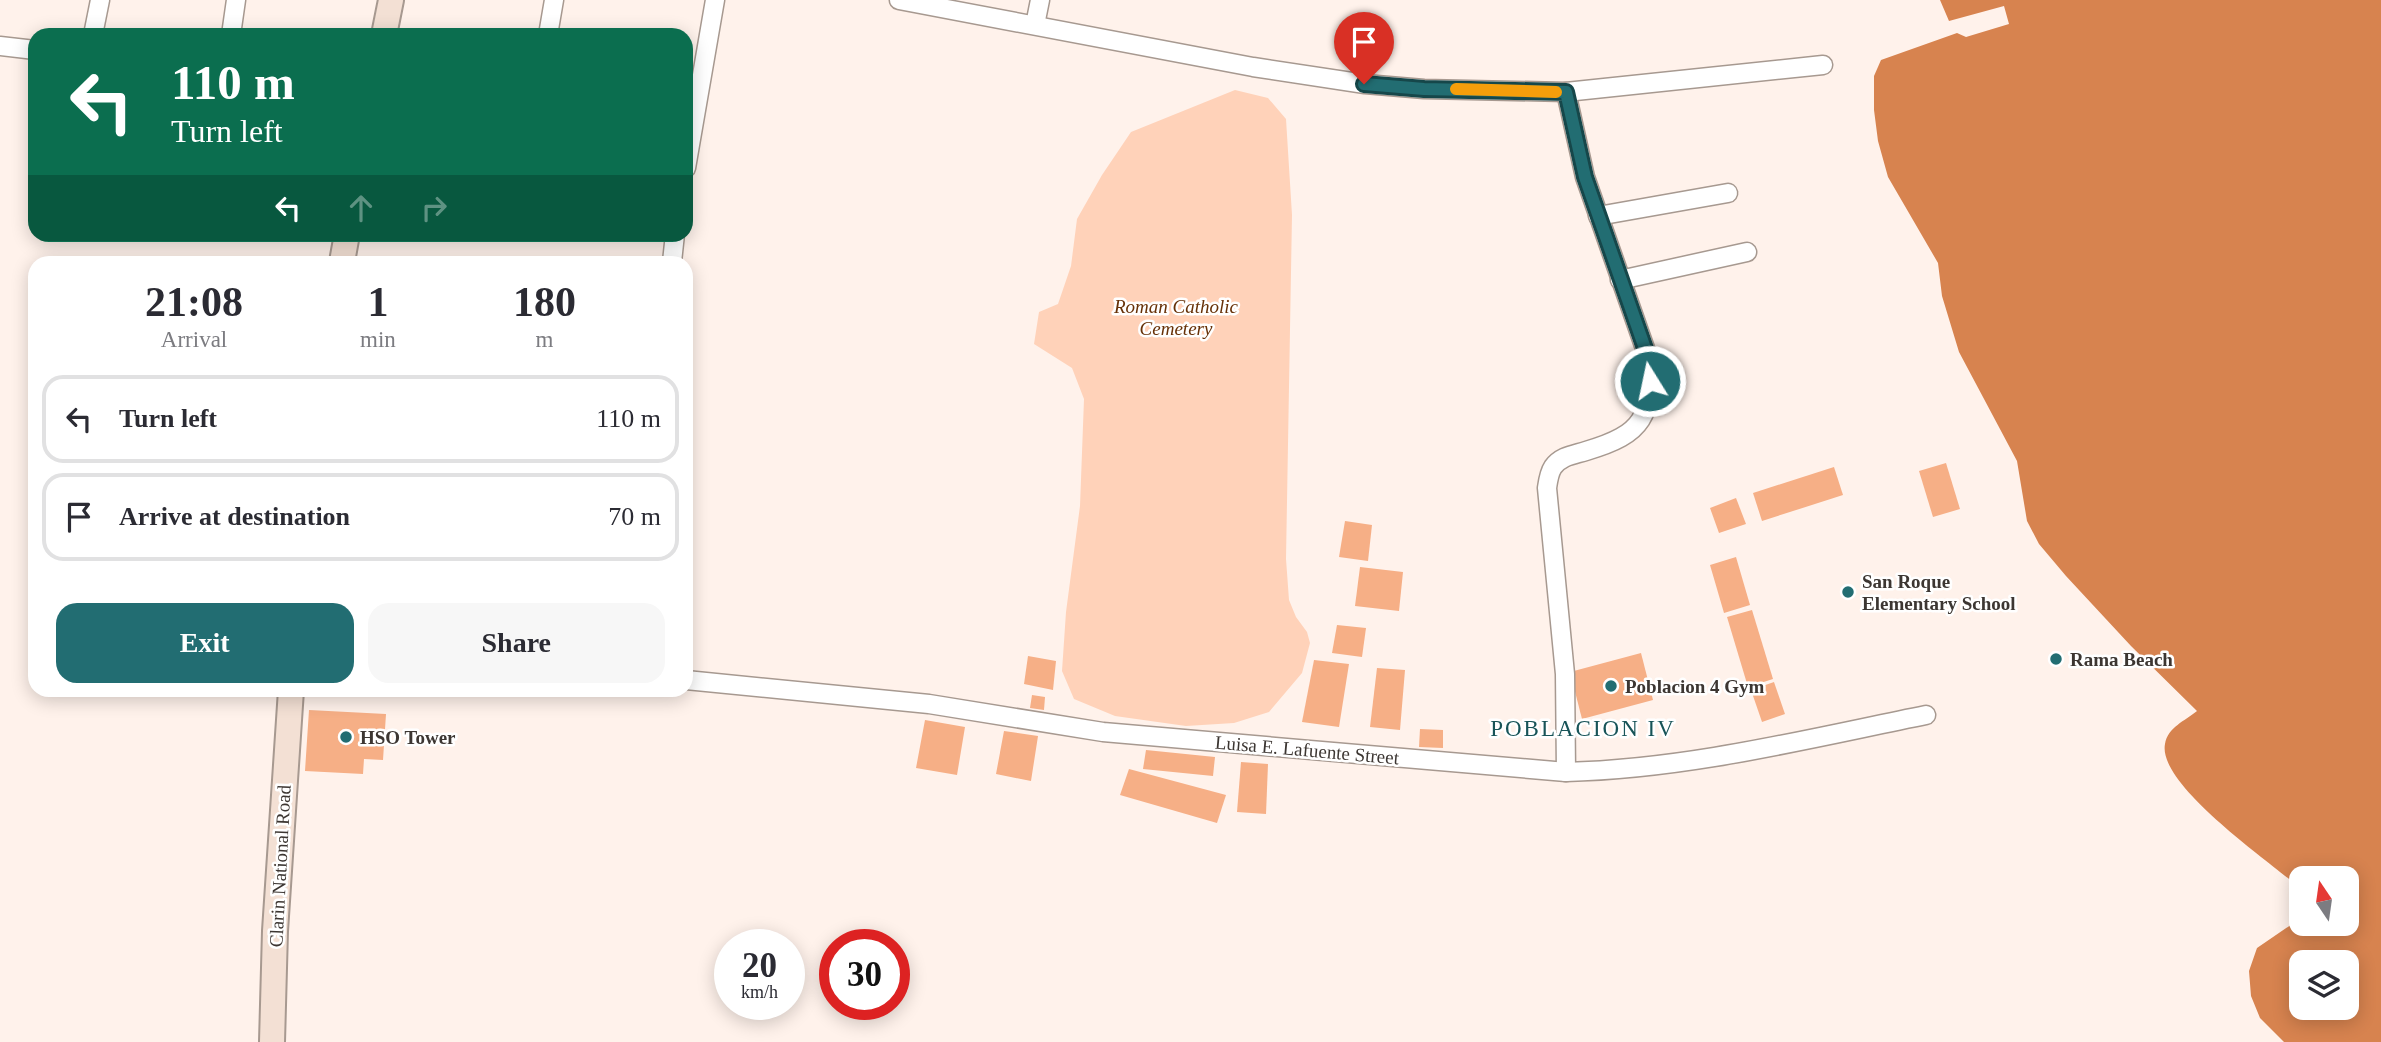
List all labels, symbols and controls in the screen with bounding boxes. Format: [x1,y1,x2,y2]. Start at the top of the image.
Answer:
pin [1334,12.0,1394,84]
icon: arrive [1345,23,1383,61]
text: 110 m [171,55,295,110]
icon: left [56,56,147,147]
text: Turn left [171,113,283,149]
icon: left [269,189,307,227]
icon: ahead [342,189,380,227]
icon: right [415,189,453,227]
text: 21:08 [145,279,243,325]
text: 1 [367,279,388,325]
text: 180 [513,279,576,325]
park label: Roman Catholic Cemetery [1113,296,1239,339]
text: Arrival [161,327,227,352]
text: min [360,327,396,352]
text: m [535,327,553,352]
position arrow [1613,344,1687,418]
icon: left [60,400,98,438]
text: Turn left [119,404,217,433]
text: 110 m [596,404,661,433]
icon: arrive [60,498,98,536]
text: Arrive at destination [119,502,350,531]
text: 70 m [608,502,661,531]
place label: San Roque Elementary School [1862,571,2016,614]
marker: San Roque Elementary School [1840,584,1856,600]
button: Exit [56,603,354,683]
button: Share [368,603,665,683]
place label: Rama Beach [2070,649,2173,670]
marker: Rama Beach [2048,651,2064,667]
place label: Poblacion 4 Gym [1625,676,1765,697]
marker: Poblacion 4 Gym [1603,678,1619,694]
district label: POBLACION IV [1490,716,1676,741]
place label: HSO Tower [360,727,456,748]
marker: HSO Tower [338,729,354,745]
street label: Luisa E. Lafuente Street [1214,731,1401,769]
street label: Clarin National Road [265,784,295,948]
north arrow [2289,866,2359,936]
map controls [2289,866,2359,1020]
speed limit sign: 30 [819,929,910,1020]
text: 20 [742,946,777,985]
button: layers [2289,950,2359,1020]
text: km/h [741,982,778,1002]

